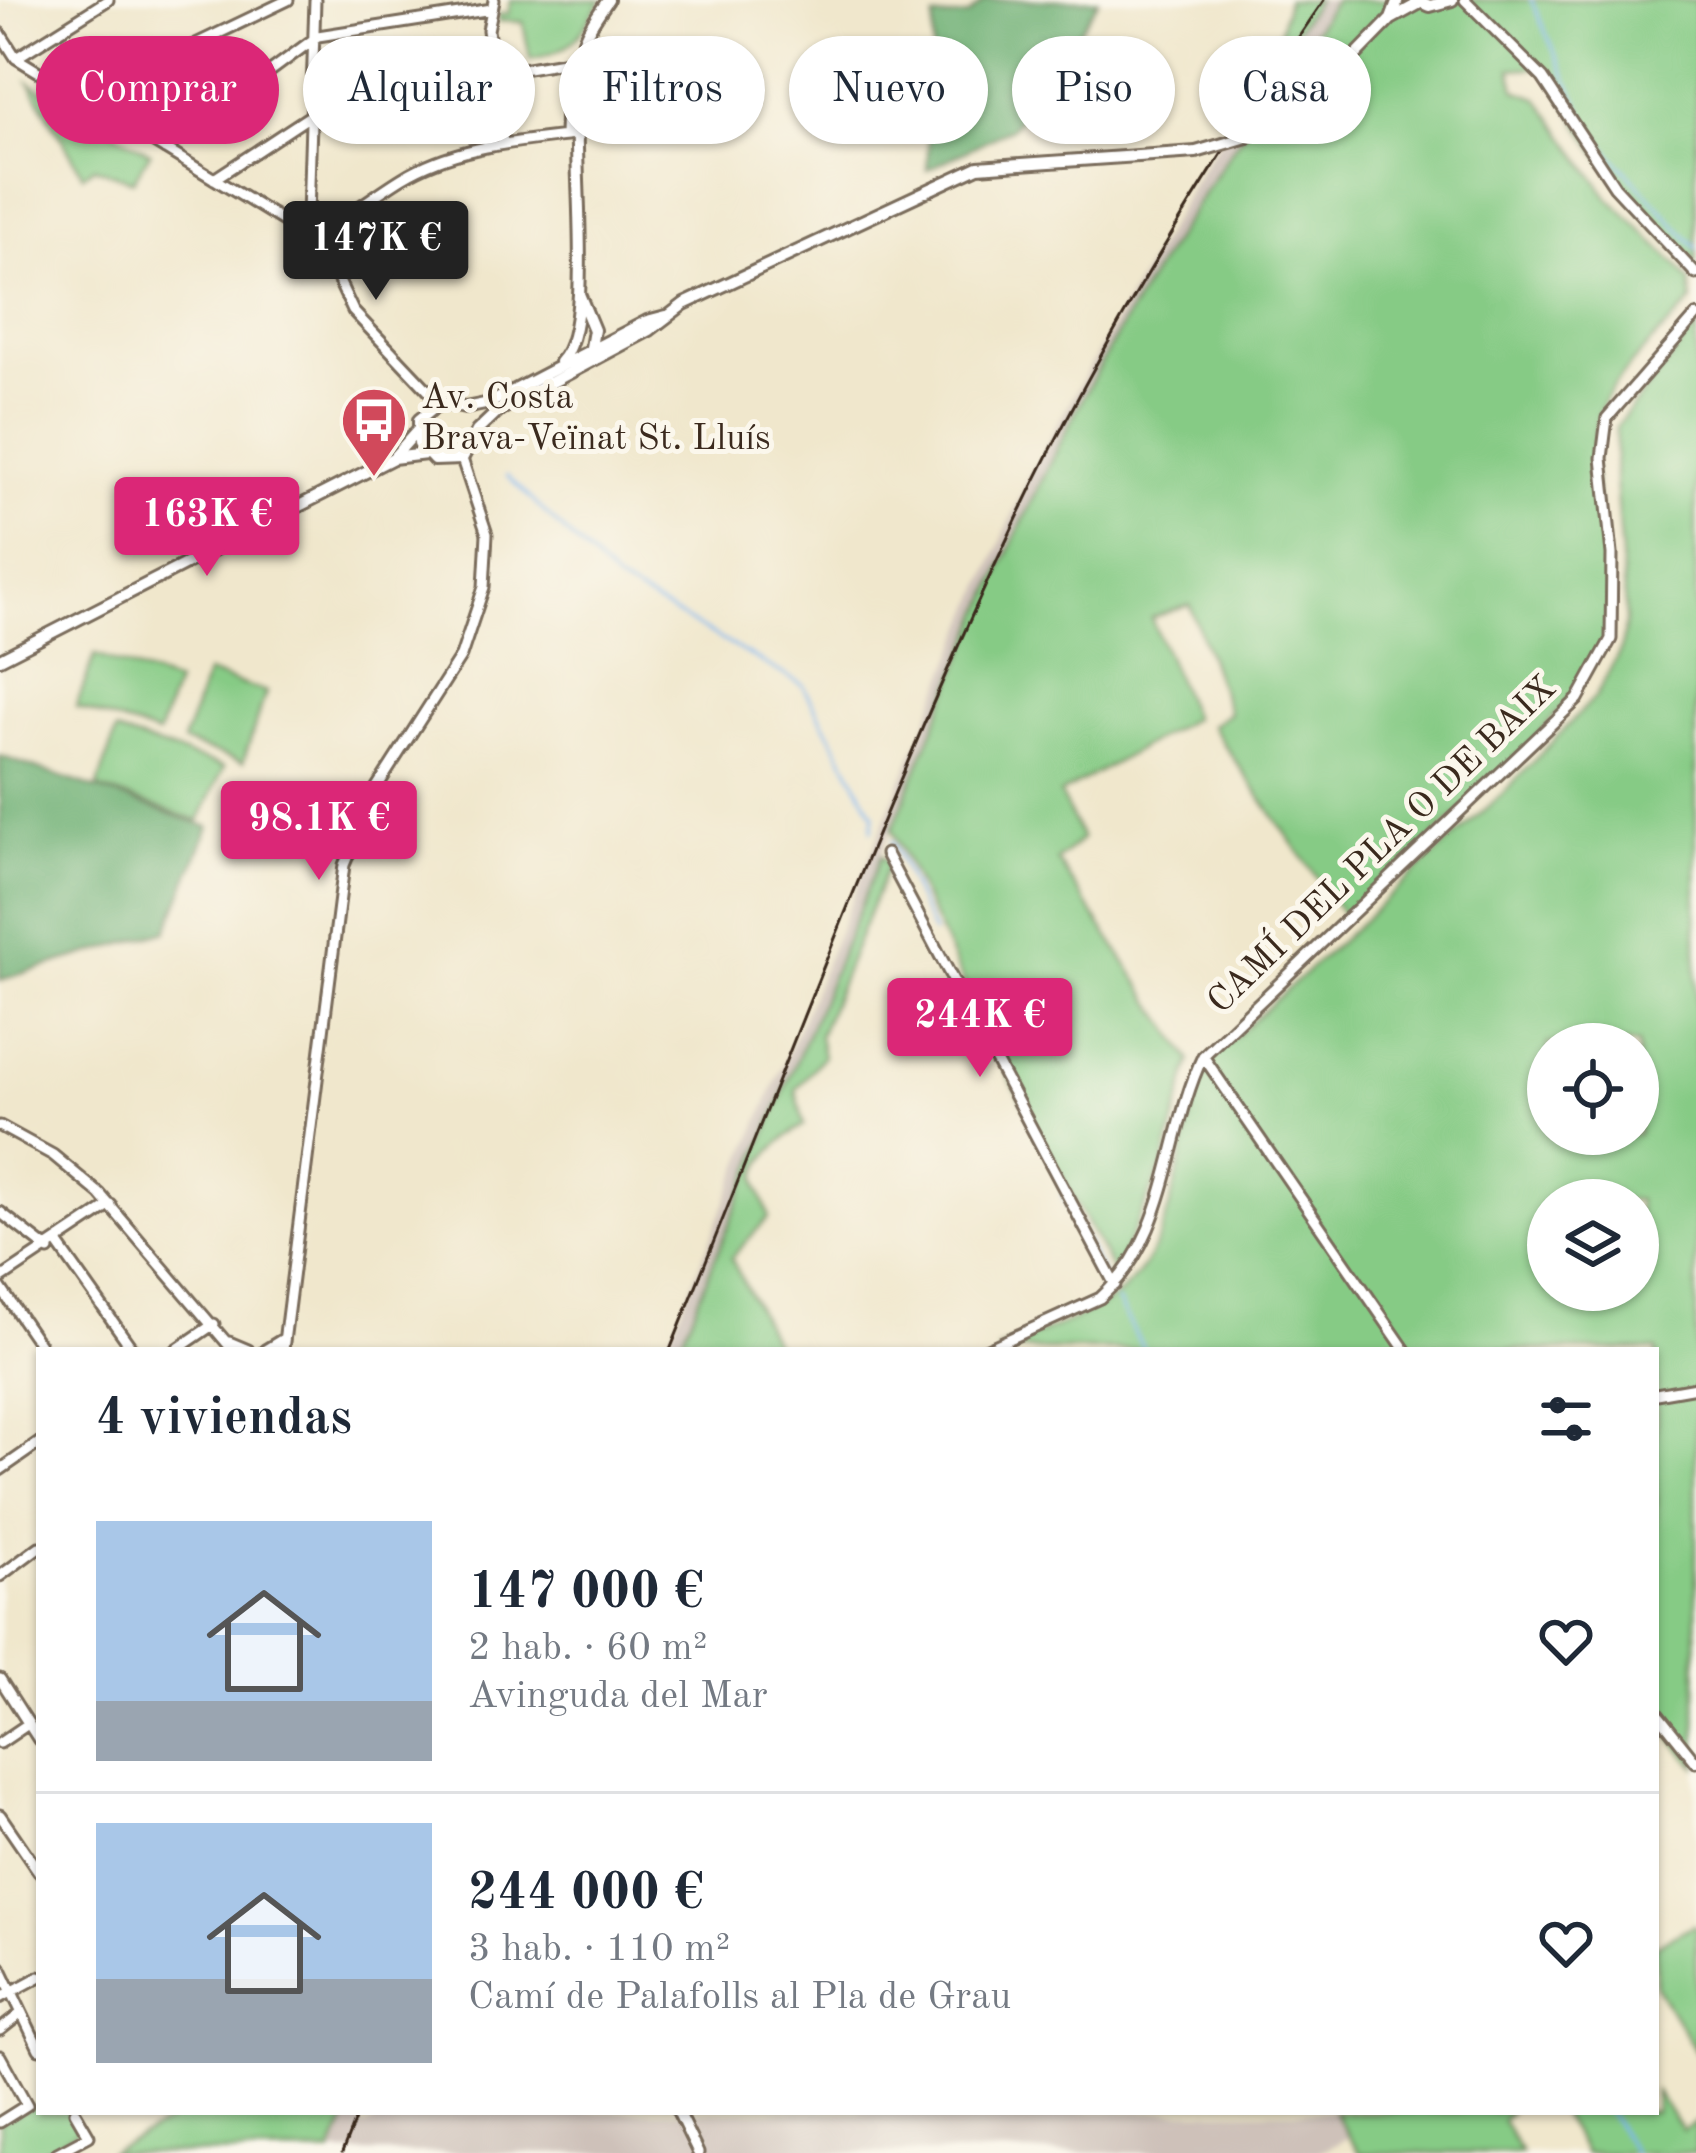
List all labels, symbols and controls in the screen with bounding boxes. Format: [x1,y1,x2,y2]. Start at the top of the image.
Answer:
chip: Comprar [36,36,279,144]
chip: Alquilar [303,36,535,144]
chip: Filtros [559,36,765,144]
chip: Nuevo [789,36,988,144]
chip: Piso [1012,36,1175,144]
chip: Casa [1199,36,1371,144]
pin: 147K € [278,201,474,303]
text: 147K € [310,220,442,259]
place label: Av. Costa Brava-Veïnat St. Lluís [421,381,771,458]
bus stop icon: Av. Costa Brava-Veïnat St. Lluís [339,385,409,479]
pin: 163K € [109,477,305,579]
text: 163K € [141,496,273,535]
street label: CAMÍ DEL PLA O DE BAIX [1197,666,1564,1021]
pin: 98.1K € [208,781,430,883]
text: 98.1K € [248,800,390,839]
pin: 244K € [882,978,1078,1080]
text: 244K € [914,997,1046,1036]
map controls [1527,1023,1659,1311]
button: locate [1527,1023,1659,1155]
button: layers [1527,1179,1659,1311]
icon: filters [1533,1386,1599,1452]
text: 4 viviendas [96,1394,352,1445]
text: 147 000 € [468,1568,704,1619]
icon: home [192,1569,336,1713]
icon: heart [1533,1608,1599,1674]
text: 2 hab. · 60 m² [468,1629,708,1668]
text: Avinguda del Mar [468,1677,768,1716]
text: 244 000 € [468,1869,704,1920]
icon: home [192,1871,336,2015]
icon: heart [1533,1910,1599,1976]
text: 3 hab. · 110 m² [468,1930,730,1969]
text: Camí de Palafolls al Pla de Grau [468,1978,1011,2017]

